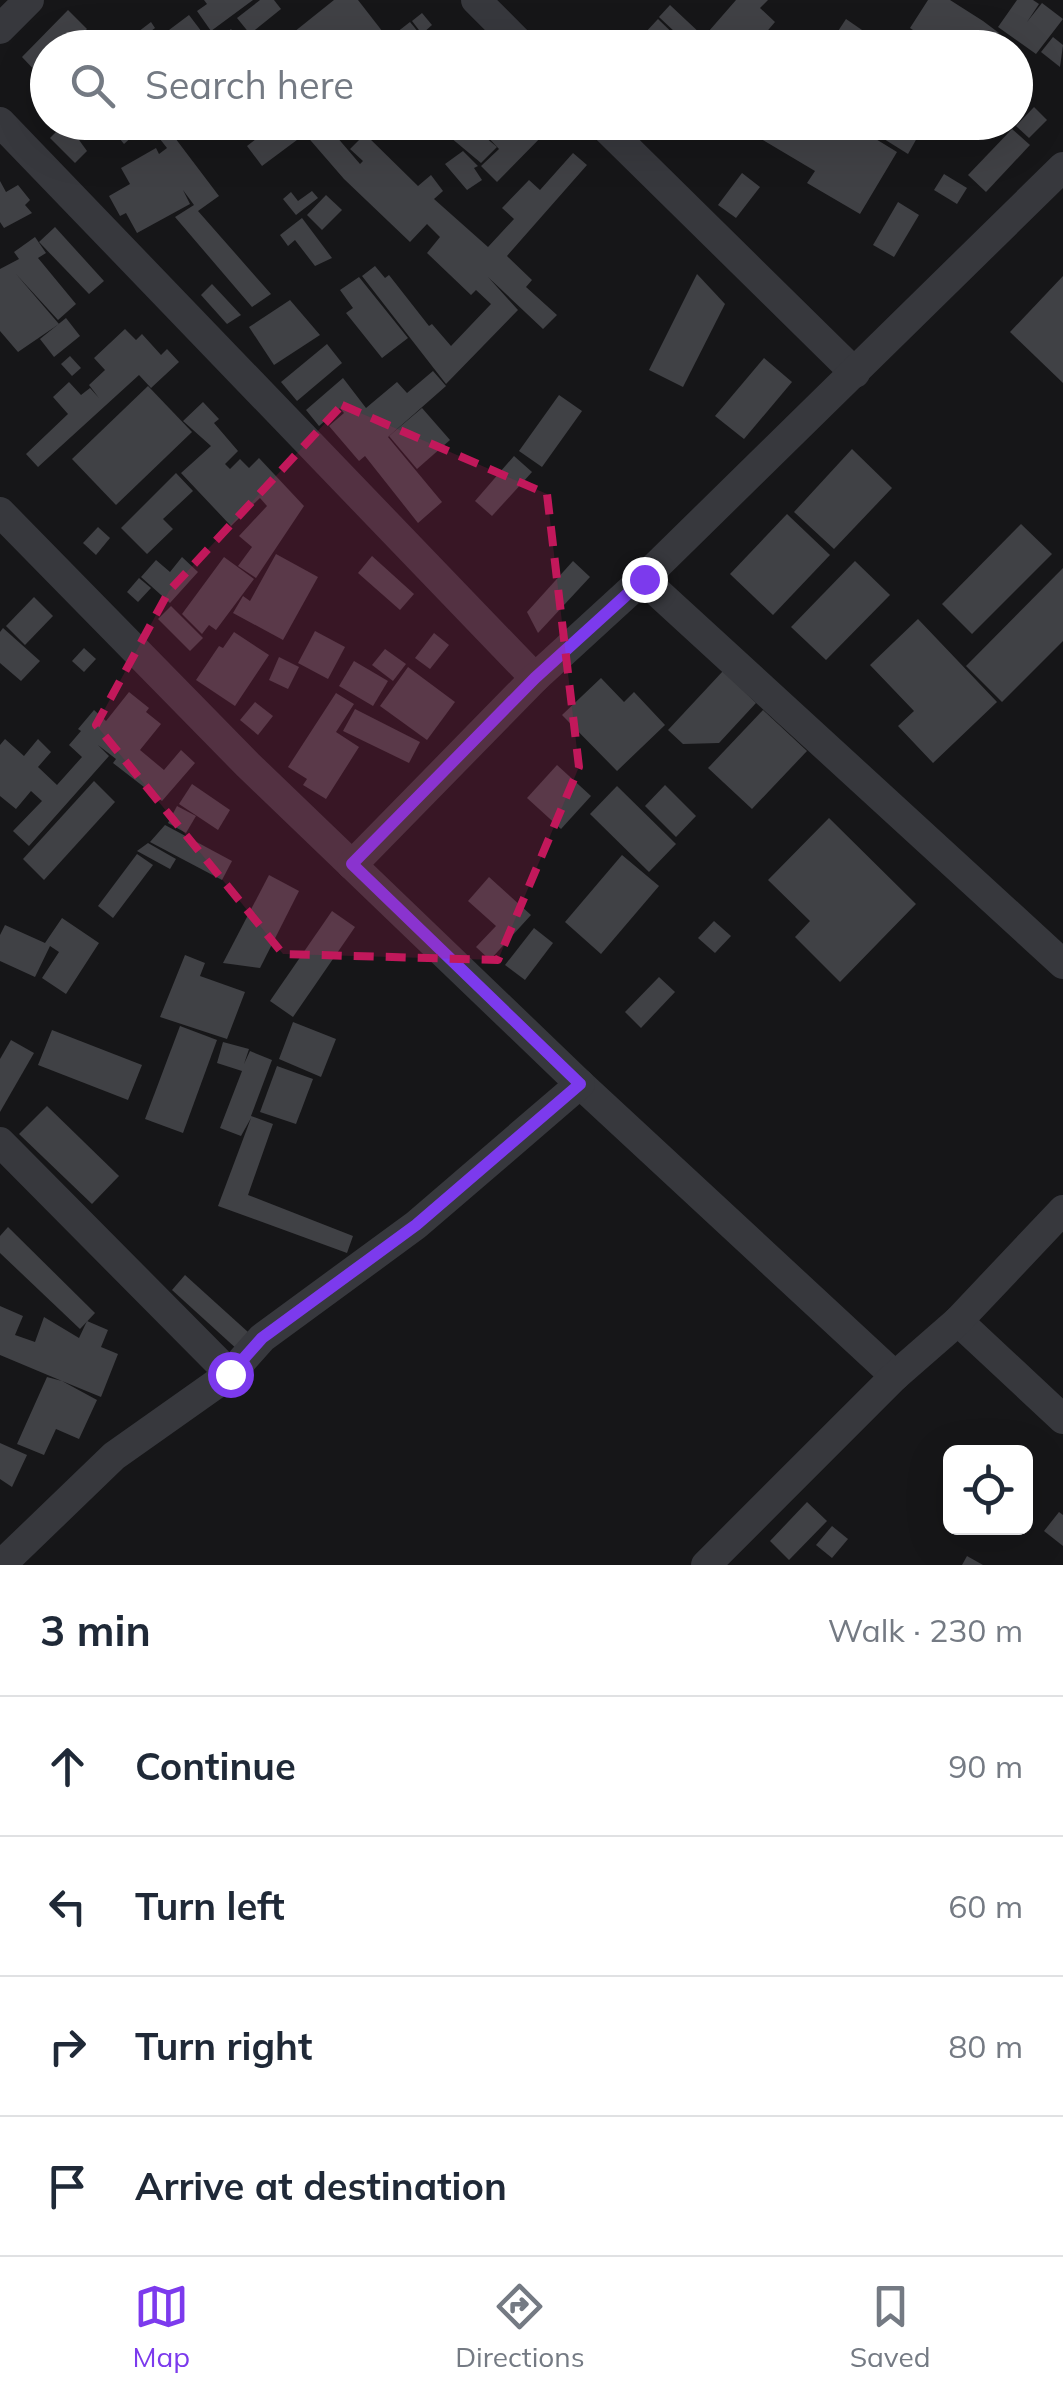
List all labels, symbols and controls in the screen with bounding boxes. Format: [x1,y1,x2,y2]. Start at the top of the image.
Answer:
search box [30,30,1033,140]
icon: search [65,58,120,113]
text: Search here [145,61,354,109]
route end [622,557,668,603]
route start [208,1352,254,1398]
map controls [943,1445,1033,1535]
button: locate [943,1445,1033,1535]
text: 3 min [40,1604,151,1657]
text: Walk · 230 m [828,1610,1023,1650]
icon: ahead [40,1739,95,1794]
text: Continue [135,1742,296,1790]
text: 90 m [948,1746,1023,1786]
icon: left [40,1879,95,1934]
text: Turn left [135,1882,285,1930]
text: 60 m [948,1886,1023,1926]
icon: right [40,2019,95,2074]
text: Turn right [135,2022,312,2070]
text: 80 m [948,2026,1023,2066]
icon: arrive [40,2159,95,2214]
text: Arrive at destination [135,2162,507,2210]
tab: Map [133,2279,190,2374]
tab: Directions [455,2279,585,2374]
tab: Saved [850,2279,930,2374]

